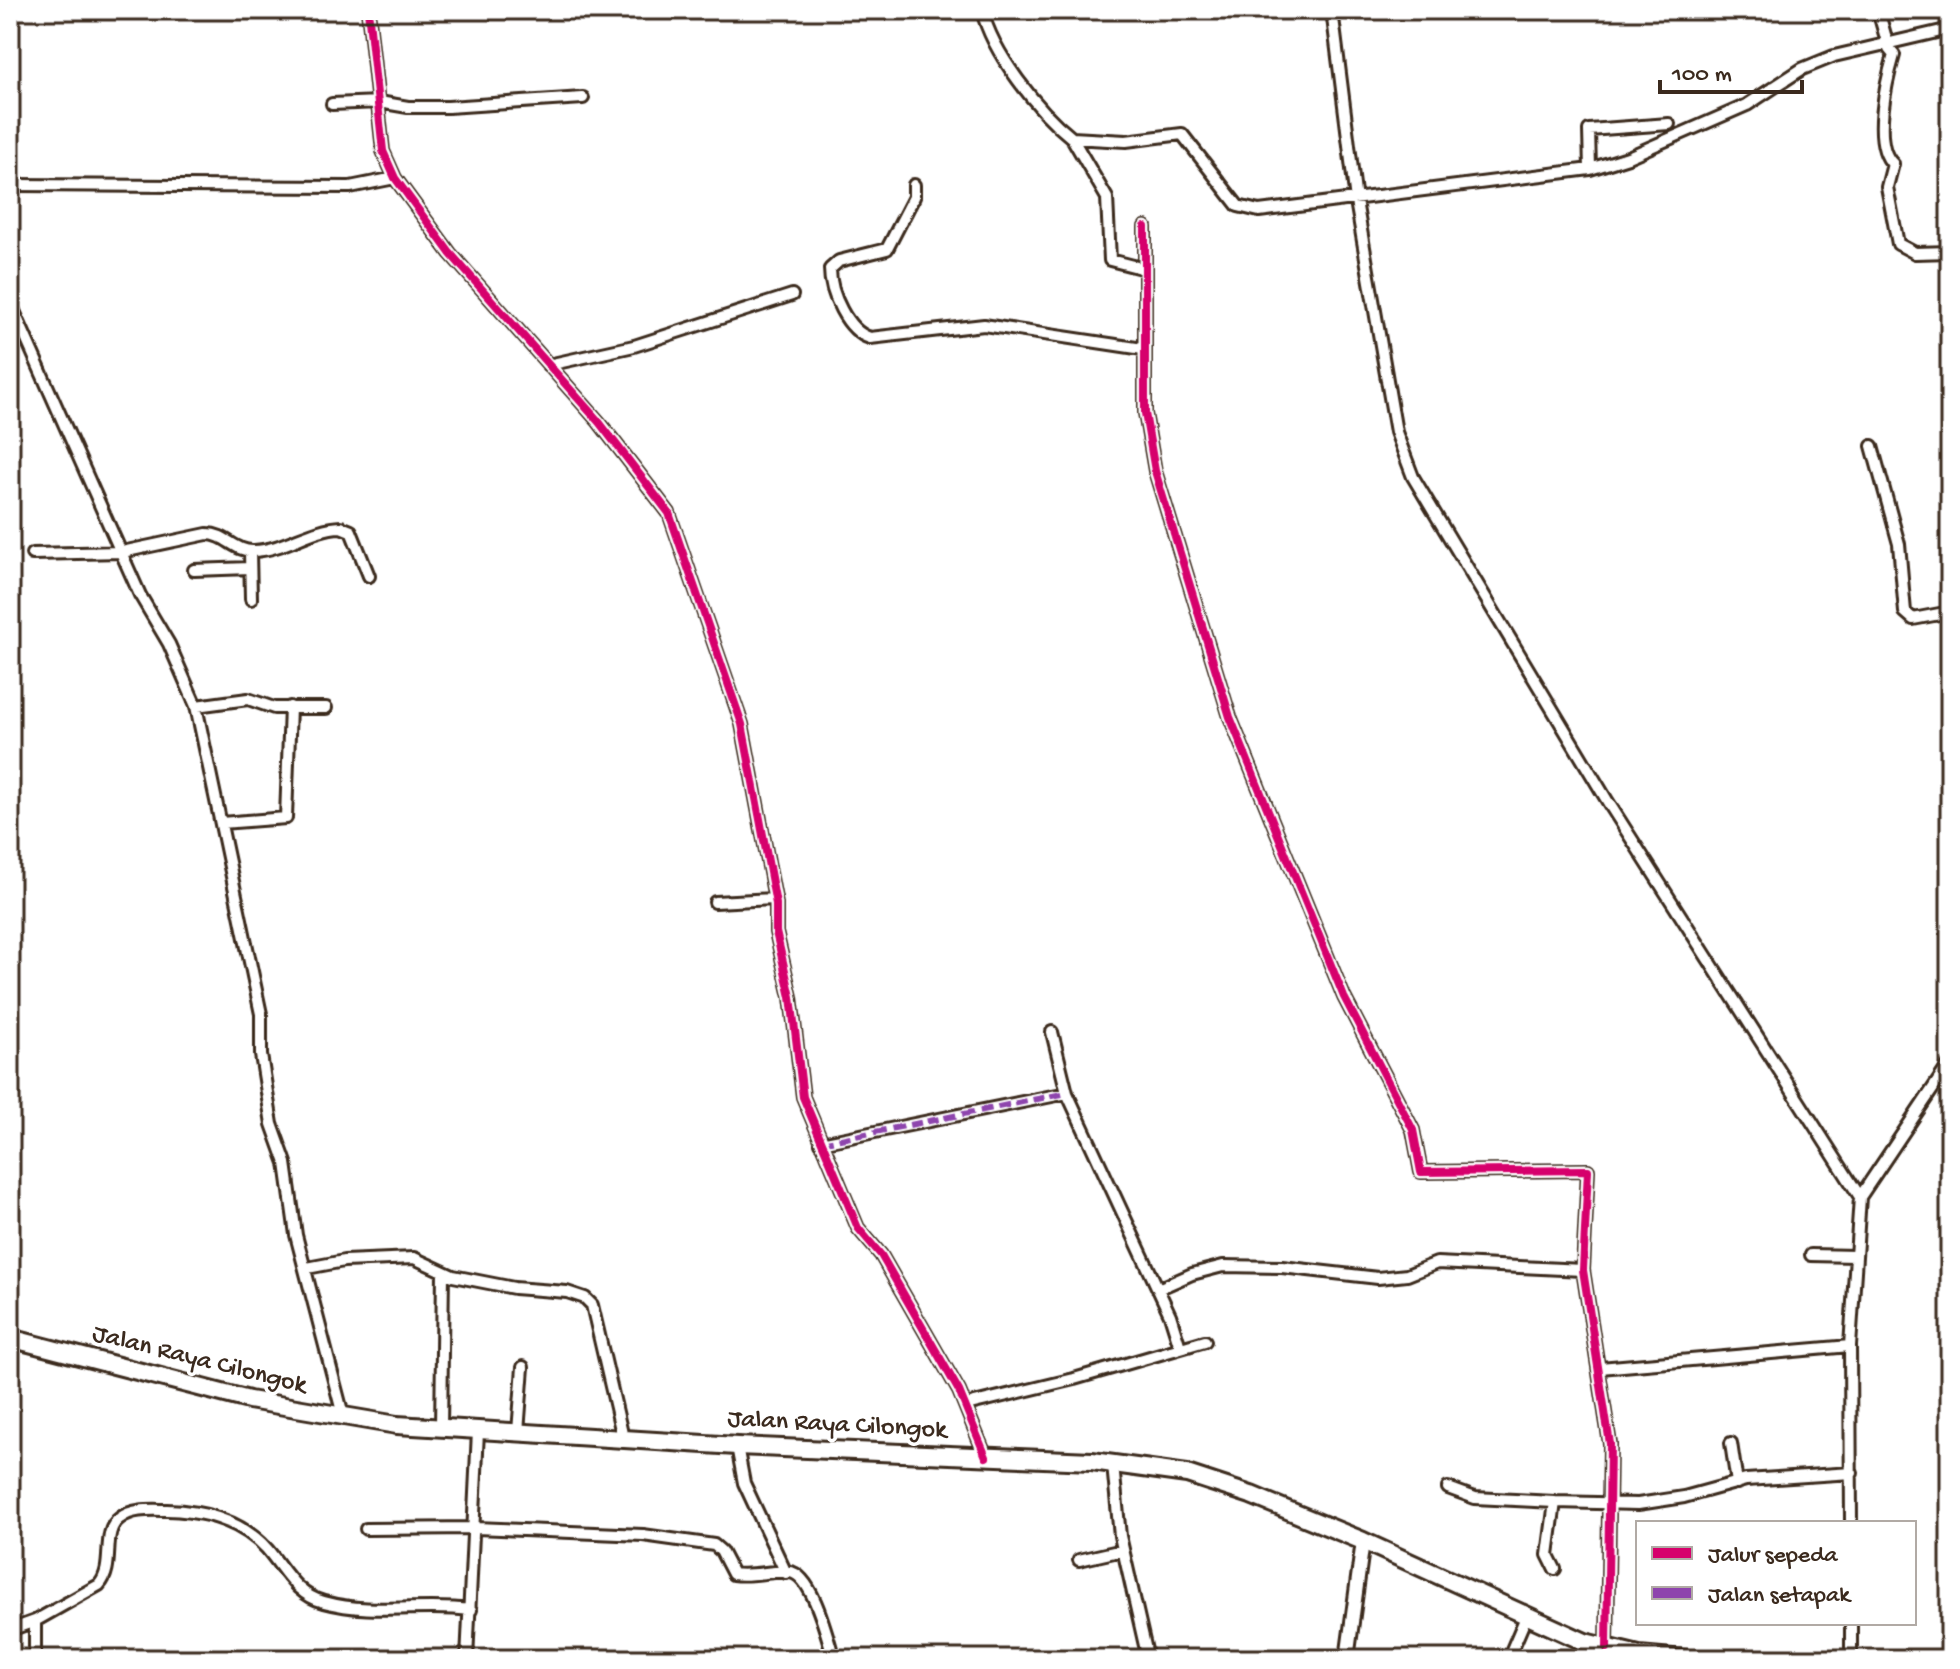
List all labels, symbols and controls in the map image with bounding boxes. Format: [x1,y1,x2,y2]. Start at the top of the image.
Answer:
scale bar [1660,44,1802,94]
text: 100 m [1671,61,1732,90]
street label: Jalan Raya Cilongok [89,1319,312,1403]
street label: Jalan Raya Cilongok [727,1405,950,1447]
legend [1636,1521,1916,1625]
text: Jalur sepeda [1708,1542,1838,1571]
text: Jalan setapak [1708,1582,1852,1611]

